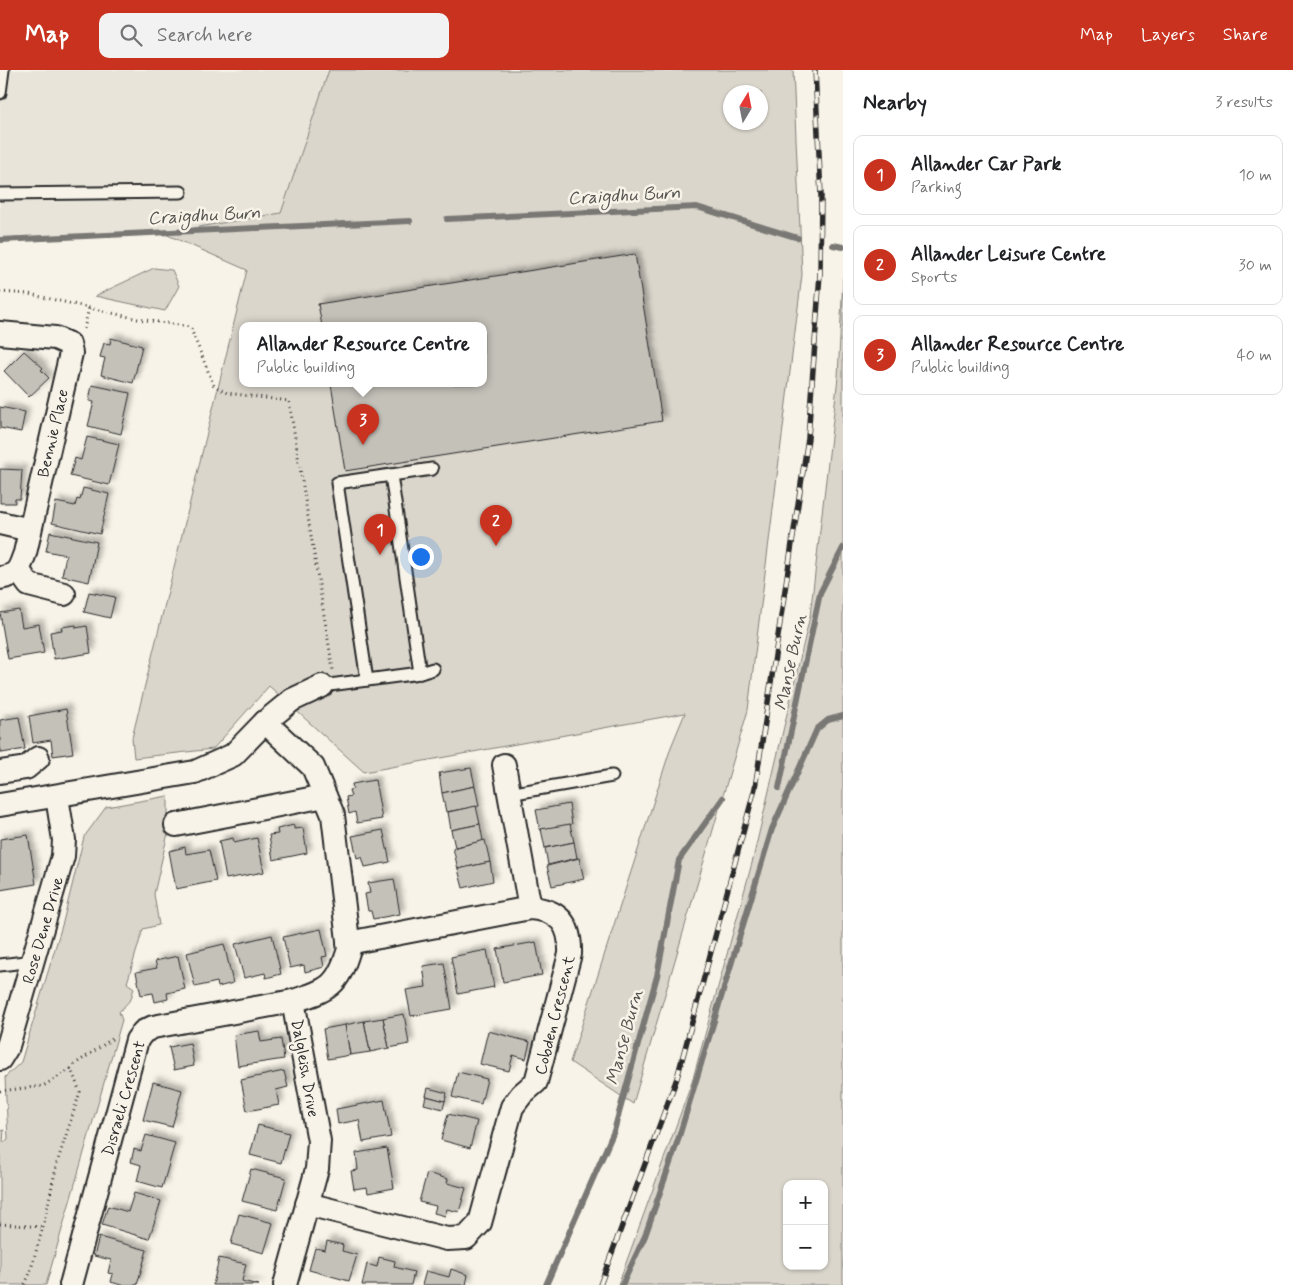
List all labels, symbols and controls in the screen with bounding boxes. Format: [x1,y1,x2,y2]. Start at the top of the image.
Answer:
search box [99,13,449,58]
text: Map [25,20,69,51]
icon: search [117,21,145,49]
text: Search here [157,23,253,48]
text: Map [1080,23,1113,47]
text: Layers [1141,23,1195,47]
text: Share [1223,23,1268,47]
north arrow [723,85,768,130]
text: Nearby [863,89,927,117]
text: 3 results [1215,92,1273,113]
text: Allander Car Park [911,152,1061,177]
text: 1 [876,165,884,186]
text: 10 m [1239,165,1272,186]
text: Parking [911,177,962,198]
water label: Craigdhu Burn [567,181,681,213]
water label: Craigdhu Burn [147,201,261,233]
text: Allander Leisure Centre [911,242,1106,267]
text: 2 [876,255,884,276]
text: 30 m [1239,255,1272,276]
text: Sports [911,267,957,288]
popup [239,322,487,387]
text: Allander Resource Centre [256,332,470,357]
text: Allander Resource Centre [911,332,1124,357]
text: 3 [876,345,884,366]
text: 40 m [1236,345,1272,366]
text: Public building [256,357,355,378]
text: Public building [911,357,1010,378]
street label: Bennie Place [33,387,74,479]
pin: 3 [347,404,379,445]
pin: 2 [480,505,512,546]
pin: 1 [364,514,396,555]
your location [408,544,434,570]
water label: Manse Burn [769,612,813,713]
street label: Rose Dene Drive [18,874,69,986]
street label: Cobden Crescent [530,953,581,1077]
water label: Manse Burn [601,987,649,1088]
street label: Dalgleish Drive [285,1018,323,1119]
street label: Disraeli Crescent [98,1038,151,1159]
map controls [783,1180,828,1270]
button: + [783,1180,828,1225]
button: − [783,1225,828,1270]

